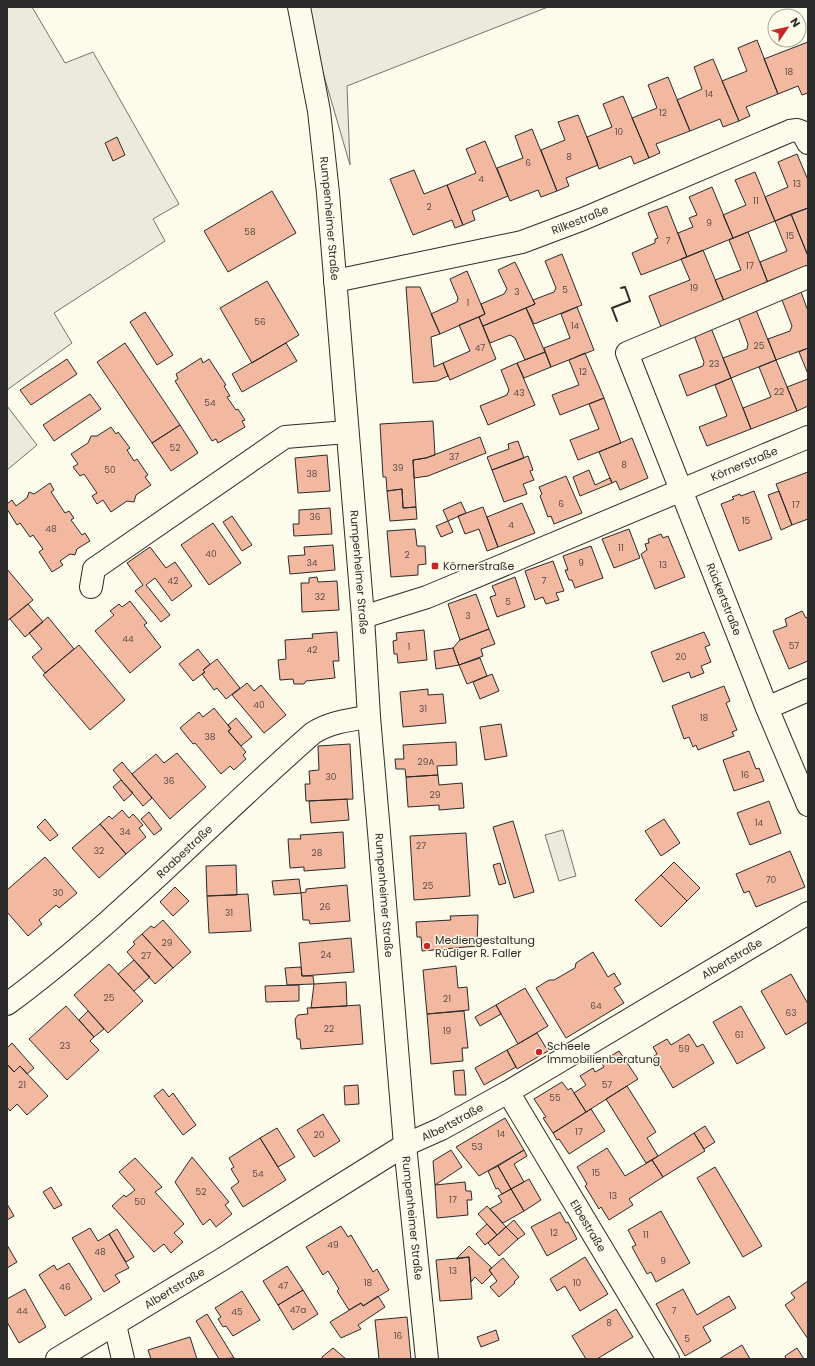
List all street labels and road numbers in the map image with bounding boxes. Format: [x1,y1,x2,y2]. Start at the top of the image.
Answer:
street label: Rumpenheimer Straße [316,156,343,281]
street label: Rilkestraße [549,201,611,238]
street label: Körnerstraße [708,443,780,485]
street label: Rumpenheimer Straße [346,510,372,635]
street label: Rückertstraße [703,561,746,638]
street label: Raabestraße [153,821,216,882]
street label: Rumpenheimer Straße [371,833,397,958]
street label: Albertstraße [698,934,765,983]
street label: Albertstraße [419,1099,486,1145]
street label: Rumpenheimer Straße [398,1155,427,1281]
street label: Elbestraße [566,1197,610,1255]
street label: Albertstraße [141,1264,208,1313]

